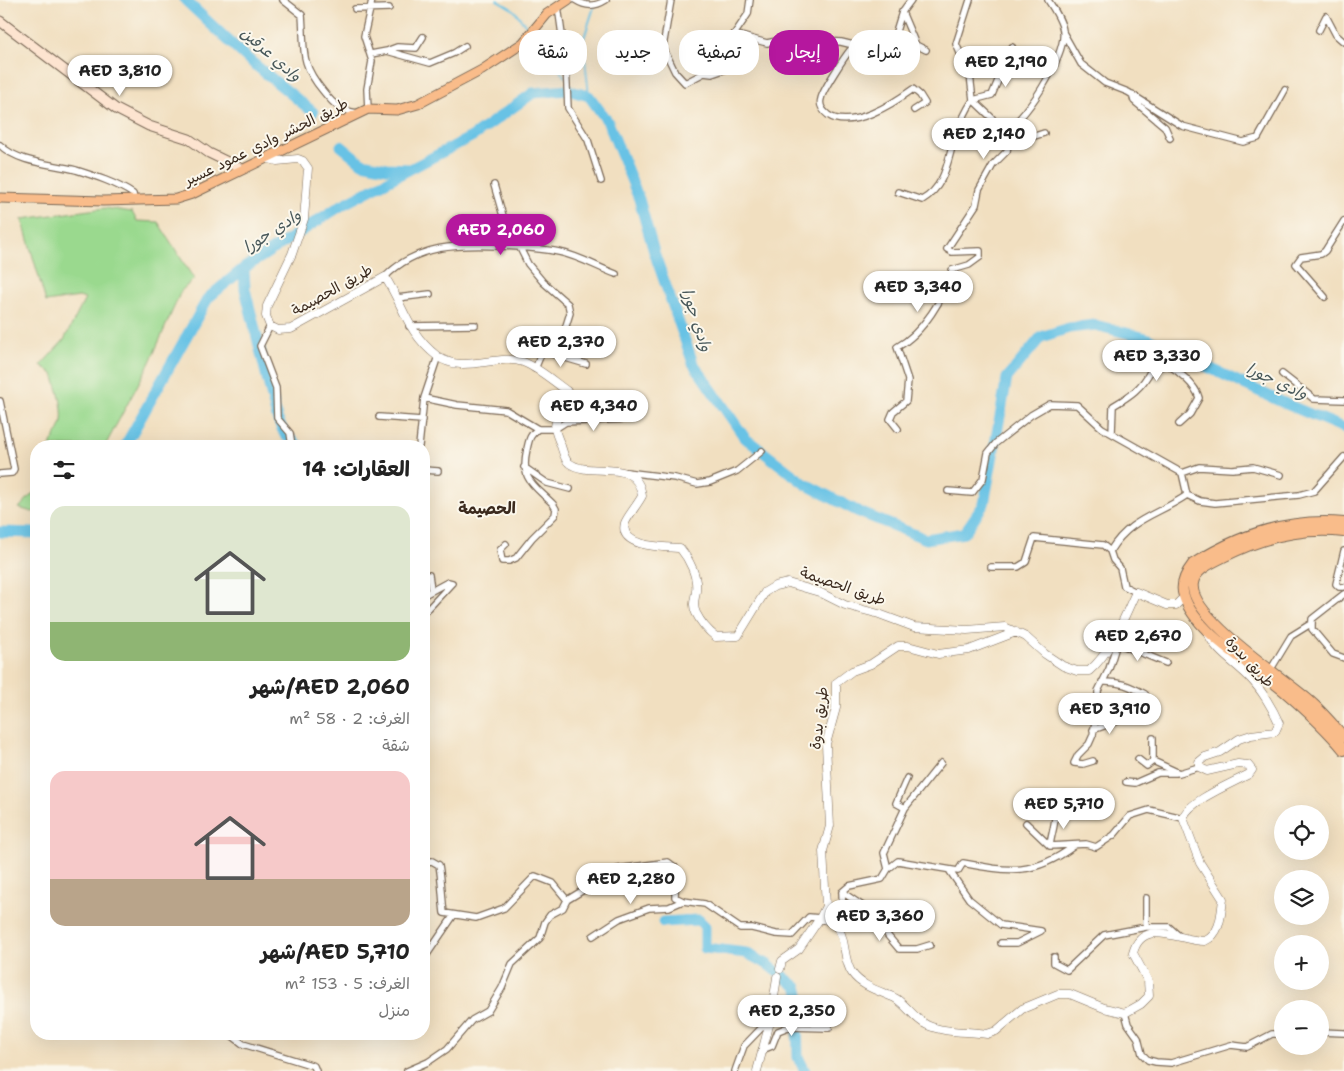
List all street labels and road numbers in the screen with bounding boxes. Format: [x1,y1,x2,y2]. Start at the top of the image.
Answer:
street label: طريق الحشر وادي عمود عسير [179,93,352,192]
street label: طريق الحصيمة [288,260,376,320]
street label: طريق الحصيمة [797,562,889,610]
street label: طريق بدوة [1221,632,1279,692]
street label: طريق بدوة [805,685,833,751]

